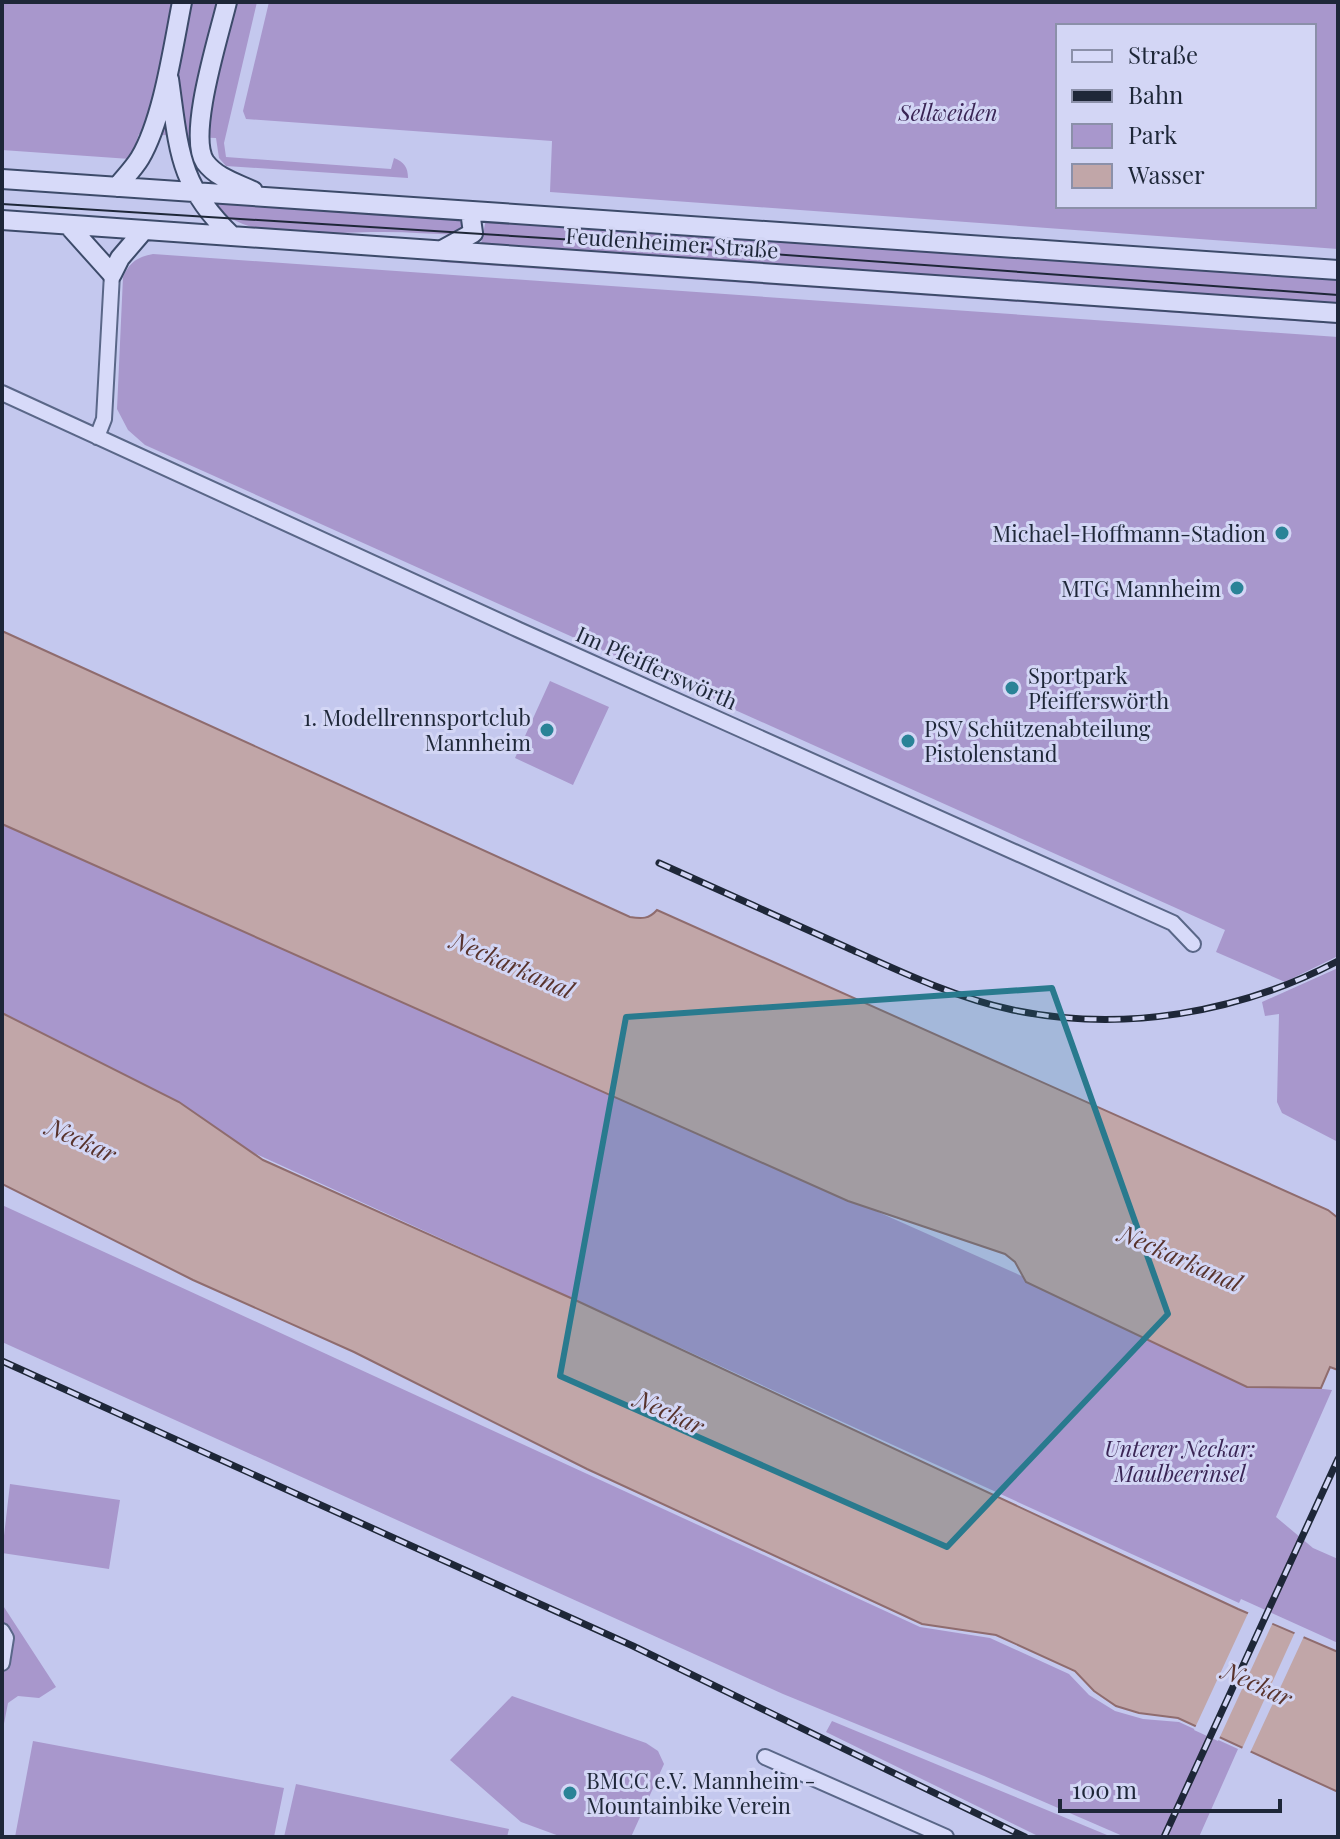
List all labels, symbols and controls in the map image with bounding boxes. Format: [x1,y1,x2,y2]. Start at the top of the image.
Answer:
legend [1056,24,1316,208]
text: Straße [1128,38,1198,70]
text: Bahn [1128,78,1183,110]
park label: Sellweiden [897,97,998,127]
text: Park [1128,118,1178,150]
text: Wasser [1127,158,1205,190]
street label: Feudenheimer Straße [565,220,779,264]
place label: Michael-Hoffmann-Stadion [992,518,1266,548]
marker: Michael-Hoffmann-Stadion [1273,524,1291,542]
place label: MTG Mannheim [1061,573,1221,603]
marker: MTG Mannheim [1228,579,1246,597]
street label: Im Pfeifferswörth [572,618,742,716]
place label: Sportpark Pfeifferswörth [1028,660,1169,715]
marker: Sportpark Pfeifferswörth [1003,679,1021,697]
place label: 1. Modellrennsportclub Mannheim [303,702,531,757]
place label: PSV Schützenabteilung Pistolenstand [924,713,1151,768]
marker: 1. Modellrennsportclub Mannheim [538,721,556,739]
marker: PSV Schützenabteilung Pistolenstand [899,732,917,750]
water label: Neckarkanal [445,922,581,1006]
water label: Neckar [40,1108,122,1169]
water label: Neckarkanal [1113,1215,1249,1299]
water label: Neckar [628,1380,710,1441]
park label: Unterer Neckar: Maulbeerinsel [1105,1433,1255,1488]
water label: Neckar [1216,1652,1298,1713]
scale bar [1060,1763,1280,1813]
place label: BMCC e.V. Mannheim - Mountainbike Verein [586,1765,815,1820]
text: 100 m [1072,1773,1137,1805]
marker: BMCC e.V. Mannheim - Mountainbike Verein [561,1784,579,1802]

